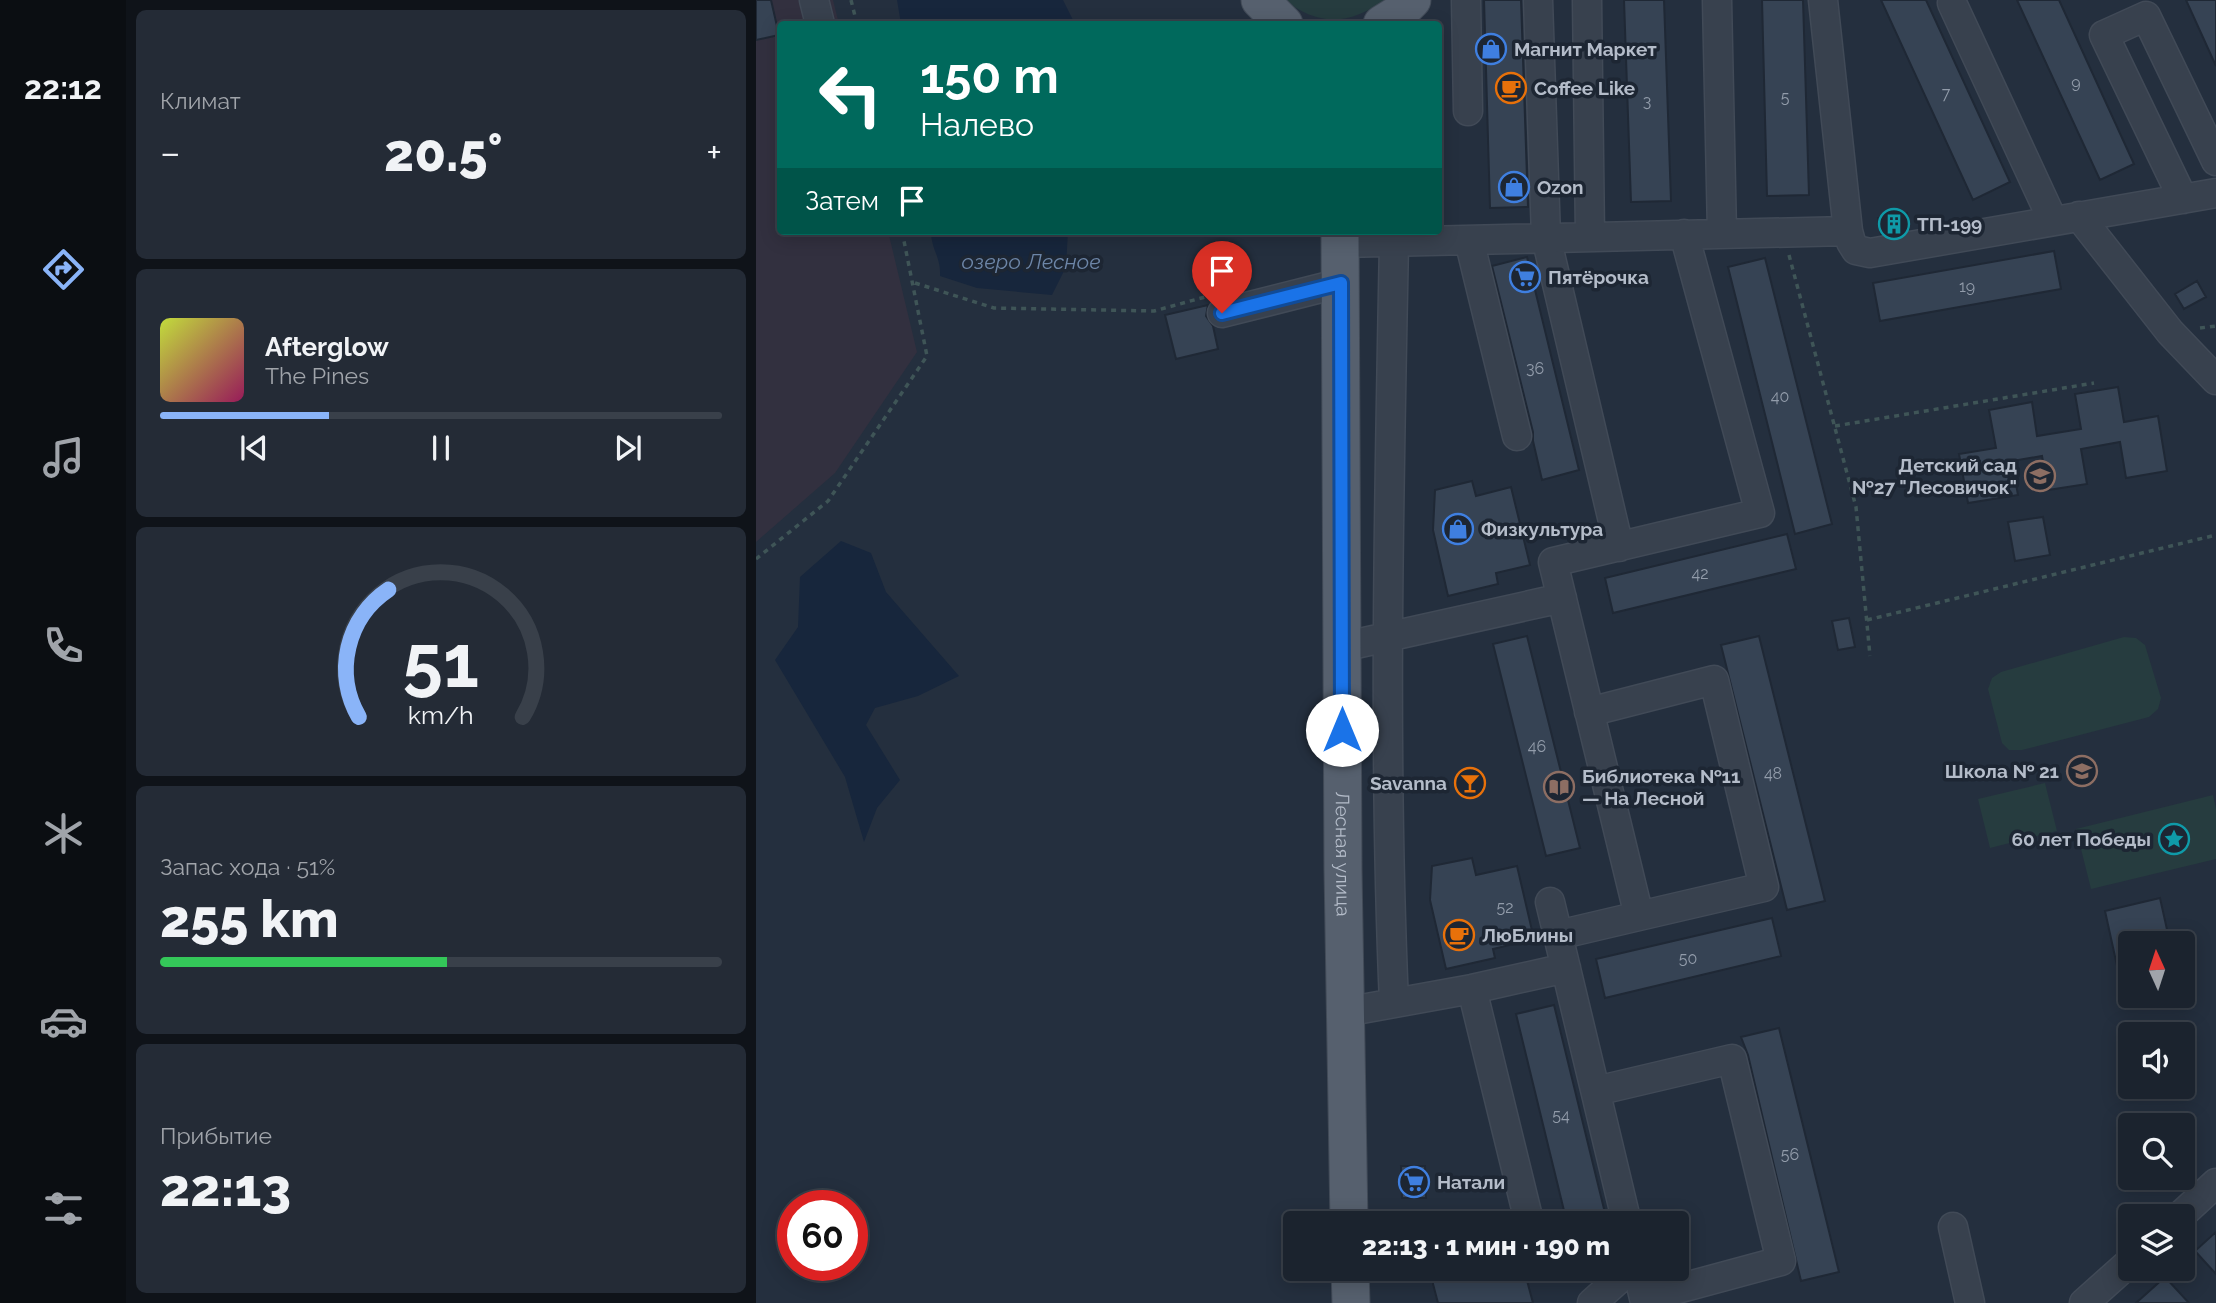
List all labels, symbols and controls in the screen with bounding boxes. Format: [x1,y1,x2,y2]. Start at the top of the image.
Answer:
shop icon: Магнит Маркет [1474,32,1508,66]
place label: Магнит Маркет [1514,38,1657,60]
text: 150 m [920,47,1059,104]
icon: left [805,49,896,140]
text: 22:12 [24,69,102,106]
cafe icon: Coffee Like [1494,71,1528,105]
house number: 9 [2071,73,2081,92]
place label: Coffee Like [1534,77,1635,99]
house number: 7 [1942,84,1951,103]
text: Климат [160,87,241,114]
house number: 5 [1781,88,1790,107]
house number: 3 [1643,92,1651,111]
text: Налево [920,106,1034,143]
text: 20.5° [384,122,503,183]
text: − [160,130,180,175]
text: + [706,130,722,175]
shop icon: Ozon [1497,170,1531,204]
place label: Ozon [1537,176,1584,198]
icon: arrive [893,182,931,220]
text: Затем [805,186,879,216]
building icon: ТП-199 [1877,207,1911,241]
place label: ТП-199 [1917,213,1982,235]
pin [1192,241,1252,313]
icon: directions [39,245,88,294]
water label: озеро Лесное [961,249,1101,274]
icon: arrive [1203,252,1241,290]
supermarket icon: Пятёрочка [1508,260,1542,294]
place label: Пятёрочка [1548,266,1649,288]
house number: 19 [1959,277,1975,296]
text: Afterglow [265,332,389,362]
house number: 36 [1526,359,1544,378]
text: The Pines [265,362,369,389]
house number: 40 [1771,387,1789,406]
icon: previous [235,429,273,467]
icon: pause [422,429,460,467]
icon: next [609,429,647,467]
icon: music [39,433,88,482]
place label: Детский сад №27 "Лесовичок" [1852,454,2017,498]
school or university icon: Детский сад №27 "Лесовичок" [2023,459,2057,493]
shop icon: Физкультура [1441,512,1475,546]
place label: Физкультура [1481,518,1603,540]
house number: 42 [1691,564,1709,583]
text: 51 [403,620,479,705]
icon: phone [39,621,88,670]
position arrow [1305,693,1379,767]
text: km/h [408,700,474,730]
house number: 46 [1528,737,1546,756]
school or university icon: Школа № 21 [2065,754,2099,788]
place label: Школа № 21 [1945,760,2059,782]
house number: 48 [1764,764,1782,783]
place label: Библиотека №11 — На Лесной [1582,765,1740,809]
bar icon: Savanna [1453,766,1487,800]
library icon: Библиотека №11 — На Лесной [1542,770,1576,804]
place label: Savanna [1370,772,1447,794]
street label: Лесная улица [1332,792,1355,917]
icon: climate [39,809,88,858]
place icon: 60 лет Победы [2157,822,2191,856]
place label: 60 лет Победы [2012,828,2151,850]
text: Запас хода · 51% [160,853,335,880]
text: 255 km [160,888,339,949]
house number: 52 [1496,898,1514,917]
cafe icon: ЛюБлины [1442,918,1476,952]
place label: ЛюБлины [1482,924,1573,946]
north arrow [2118,931,2194,1008]
map controls [2118,931,2195,1281]
house number: 50 [1679,949,1697,968]
icon: car [39,997,88,1046]
button: sound [2118,1022,2195,1099]
house number: 54 [1552,1106,1570,1125]
button: search [2118,1113,2195,1190]
text: Прибытие [160,1122,272,1149]
house number: 56 [1781,1145,1799,1164]
text: 22:13 [160,1157,291,1218]
supermarket icon: Натали [1397,1165,1431,1199]
place label: Натали [1437,1171,1505,1193]
icon: filters [39,1184,88,1233]
speed limit sign: 60 [777,1190,868,1281]
button: layers [2118,1204,2195,1281]
text: 22:13 · 1 мин · 190 m [1362,1231,1610,1261]

